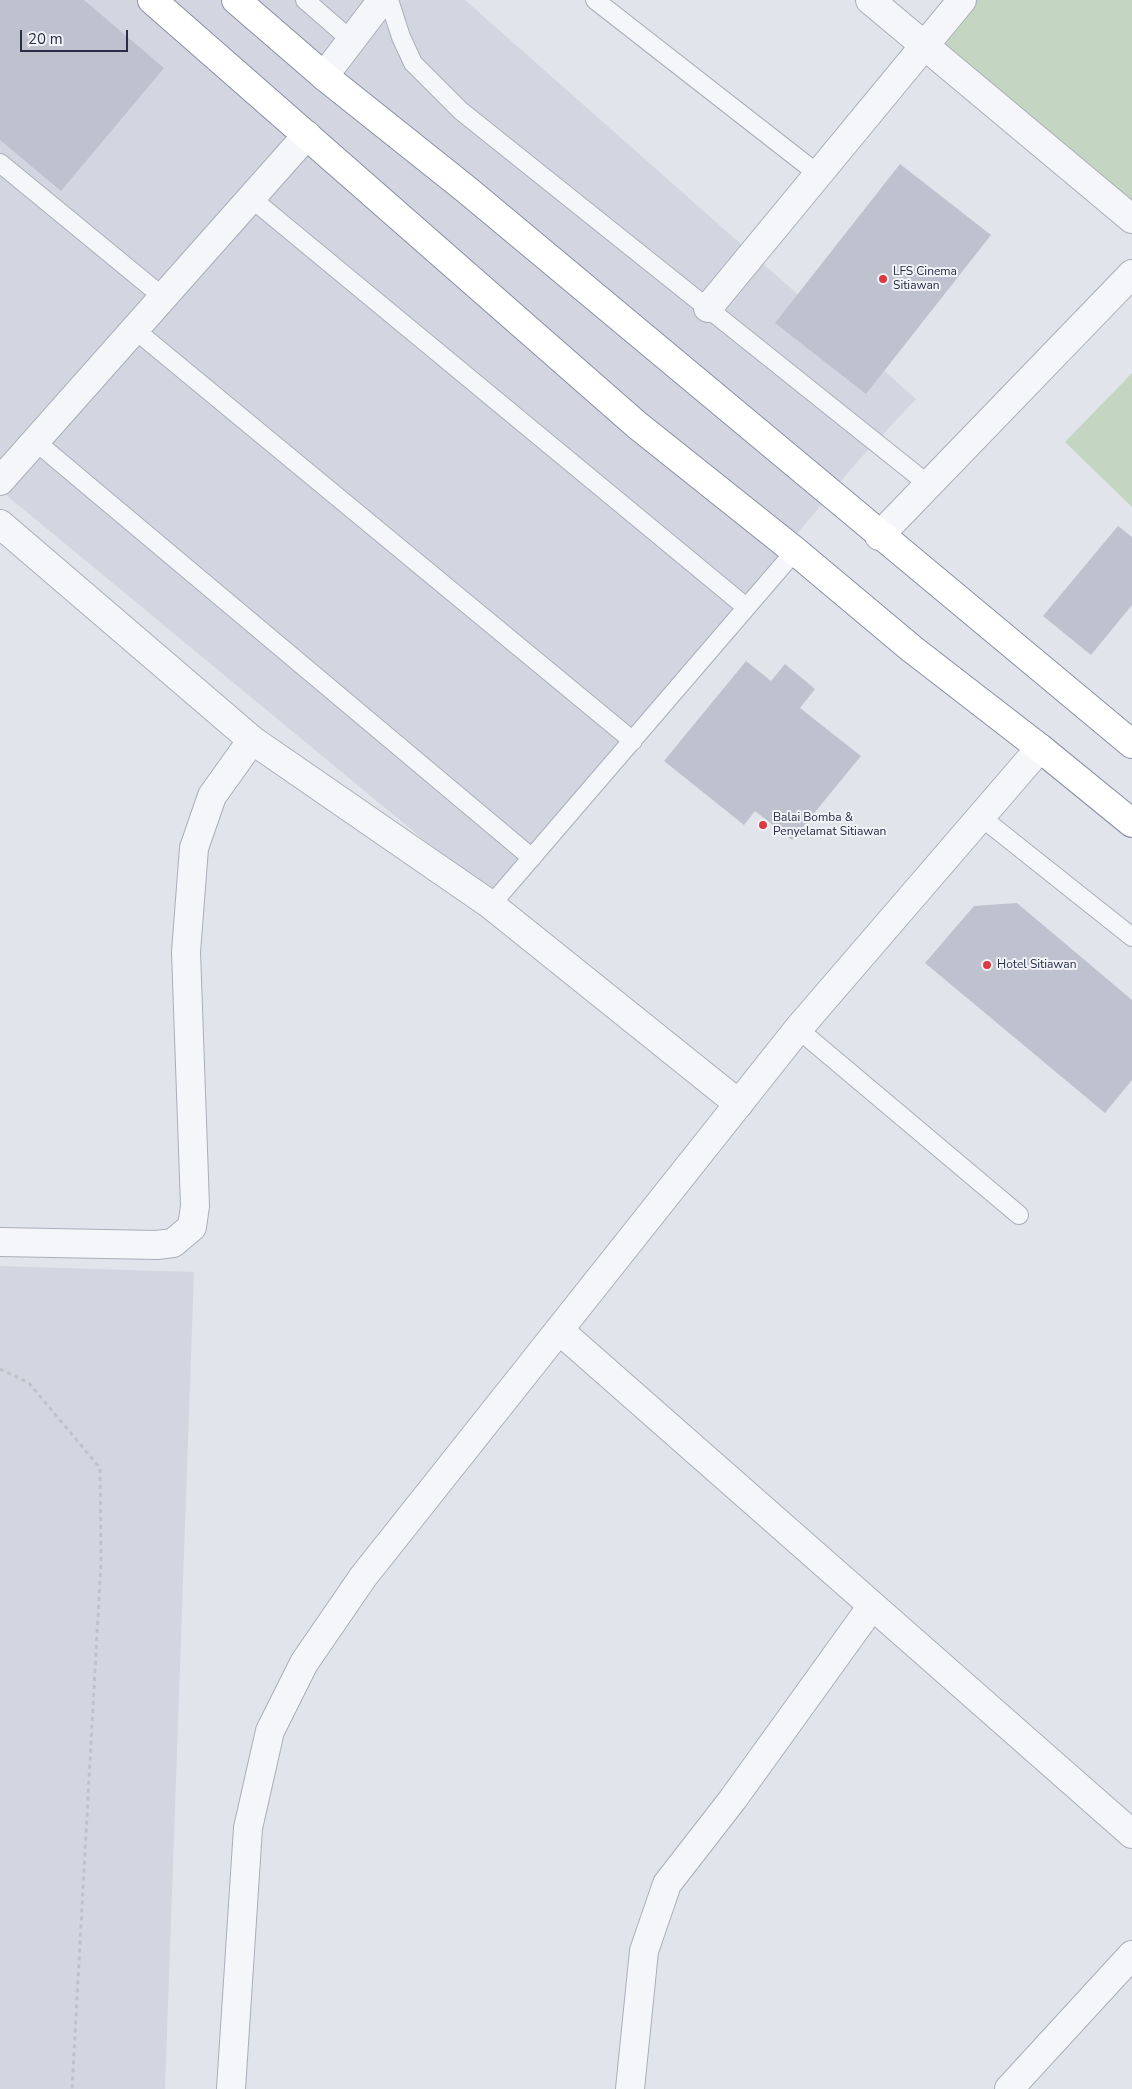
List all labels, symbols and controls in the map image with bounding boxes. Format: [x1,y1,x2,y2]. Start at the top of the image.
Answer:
scale bar [22,20,130,52]
text: 20 m [28,29,63,49]
place label: LFS Cinema Sitiawan [893,265,957,293]
marker: LFS Cinema Sitiawan [877,273,889,285]
place label: Balai Bomba & Penyelamat Sitiawan [773,811,886,839]
marker: Balai Bomba & Penyelamat Sitiawan [757,819,769,831]
place label: Hotel Sitiawan [997,958,1076,972]
marker: Hotel Sitiawan [981,959,993,971]

